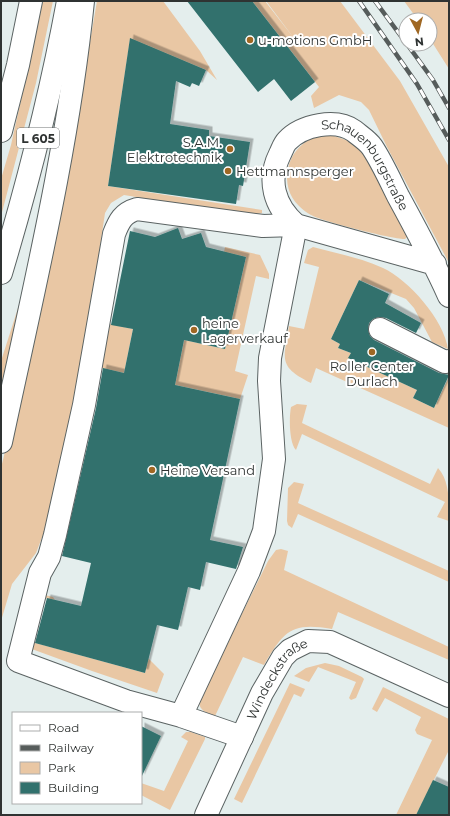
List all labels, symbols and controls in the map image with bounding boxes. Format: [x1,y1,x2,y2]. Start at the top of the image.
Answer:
north arrow [398,12,438,52]
place label: u-motions GmbH [258,32,372,48]
text: N [414,34,424,49]
marker: u-motions GmbH [245,35,255,45]
street label: Schauenburgstraße [320,116,412,213]
road number: L 605 [17,128,59,148]
place label: S.A.M. Elektrotechnik [127,134,222,165]
marker: S.A.M. Elektrotechnik [225,144,235,154]
place label: Hettmannsperger [236,163,354,179]
marker: Hettmannsperger [223,166,233,176]
place label: heine Lagerverkauf [202,315,288,346]
marker: heine Lagerverkauf [189,325,199,335]
marker: Roller Center Durlach [367,347,377,357]
place label: Roller Center Durlach [330,358,414,389]
place label: Heine Versand [160,462,255,478]
marker: Heine Versand [147,465,157,475]
street label: Windeckstraße [243,635,310,722]
legend [12,712,142,804]
text: Road [48,720,79,735]
text: Railway [48,740,94,755]
text: Park [48,760,76,775]
text: Building [48,780,99,795]

